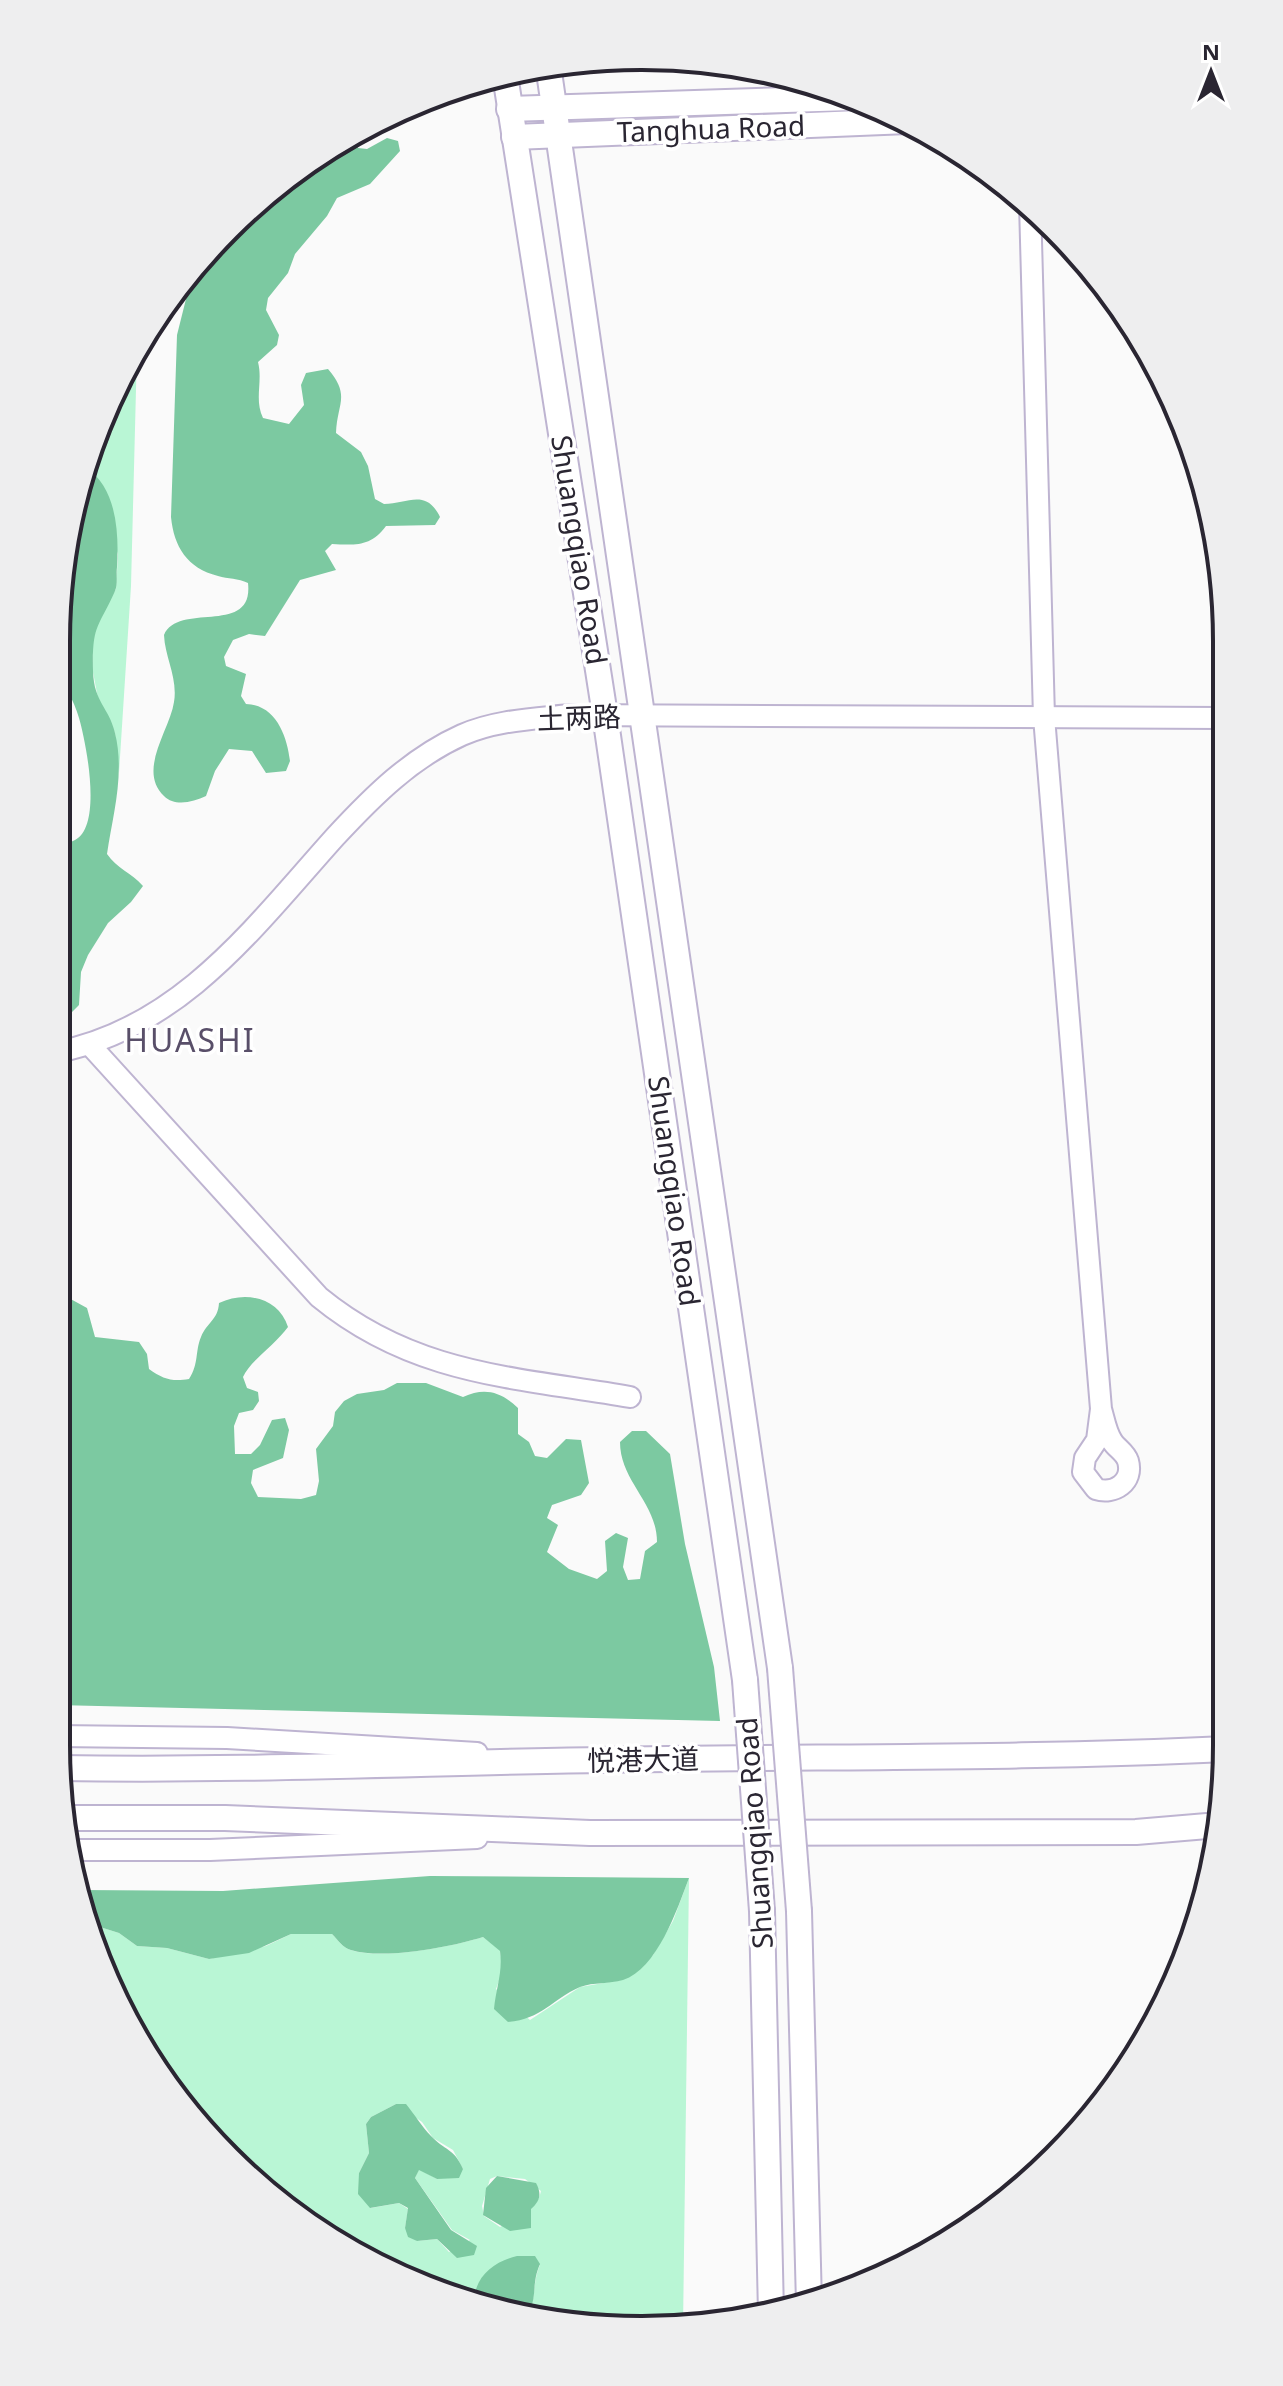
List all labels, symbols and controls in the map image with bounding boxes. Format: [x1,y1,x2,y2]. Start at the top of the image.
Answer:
north arrow [1171,32,1251,112]
text: N [1202,36,1220,66]
street label: Tanghua Road [616,106,806,150]
street label: Shuangqiao Road [543,432,617,667]
street label: 土两路 [536,697,622,737]
district label: HUASHI [124,1018,256,1061]
street label: Shuangqiao Road [640,1073,710,1308]
street label: Shuangqiao Road [727,1716,781,1950]
street label: 悦港大道 [587,1739,699,1779]

